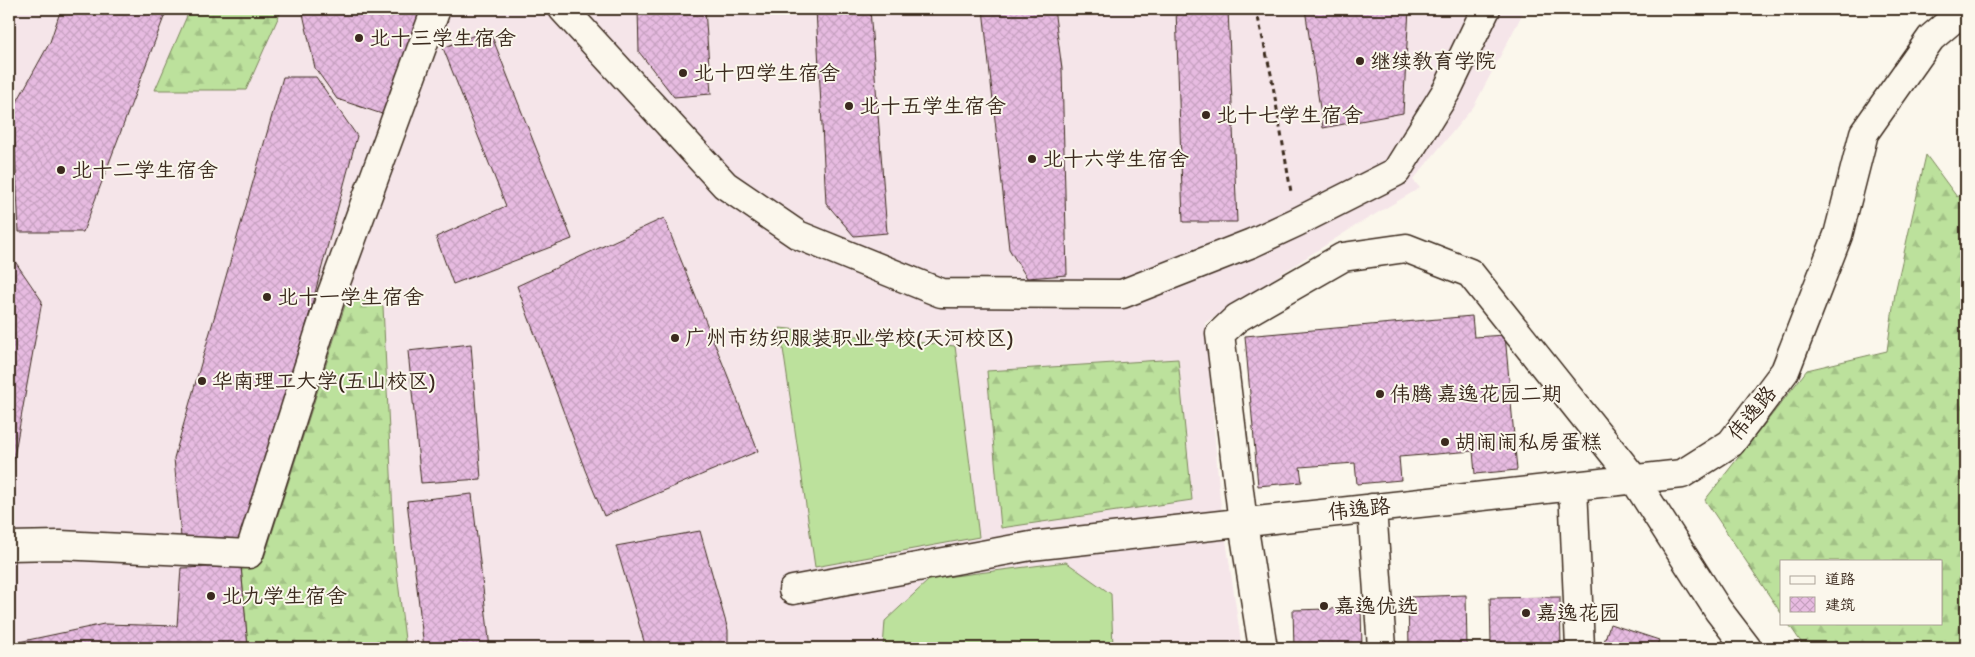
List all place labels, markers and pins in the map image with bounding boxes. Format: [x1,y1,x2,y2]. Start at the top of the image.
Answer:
place label: 北十三学生宿舍 [369,25,516,50]
marker: 北十三学生宿舍 [353,32,365,44]
place label: 继续教育学院 [1370,48,1496,73]
marker: 继续教育学院 [1354,55,1366,67]
place label: 北十四学生宿舍 [693,60,840,85]
marker: 北十四学生宿舍 [677,67,689,79]
place label: 北十五学生宿舍 [859,93,1006,118]
marker: 北十五学生宿舍 [843,100,855,112]
place label: 北十七学生宿舍 [1216,102,1363,127]
marker: 北十七学生宿舍 [1200,109,1212,121]
place label: 北十六学生宿舍 [1042,146,1189,171]
marker: 北十六学生宿舍 [1026,153,1038,165]
place label: 北十二学生宿舍 [71,157,218,182]
marker: 北十二学生宿舍 [55,164,67,176]
place label: 北十一学生宿舍 [277,284,424,309]
marker: 北十一学生宿舍 [261,291,273,303]
place label: 广州市纺织服装职业学校(天河校区) [685,325,1014,350]
marker: 广州市纺织服装职业学校(天河校区) [669,332,681,344]
place label: 华南理工大学(五山校区) [212,368,436,393]
marker: 华南理工大学(五山校区) [196,375,208,387]
place label: 伟腾 嘉逸花园二期 [1390,381,1563,406]
marker: 伟腾 嘉逸花园二期 [1374,388,1386,400]
place label: 胡闹闹私房蛋糕 [1455,429,1602,454]
marker: 胡闹闹私房蛋糕 [1439,436,1451,448]
place label: 北九学生宿舍 [221,583,347,608]
marker: 北九学生宿舍 [205,590,217,602]
place label: 嘉逸优选 [1334,593,1418,618]
marker: 嘉逸优选 [1318,600,1330,612]
place label: 嘉逸花园 [1536,600,1620,625]
marker: 嘉逸花园 [1520,607,1532,619]

